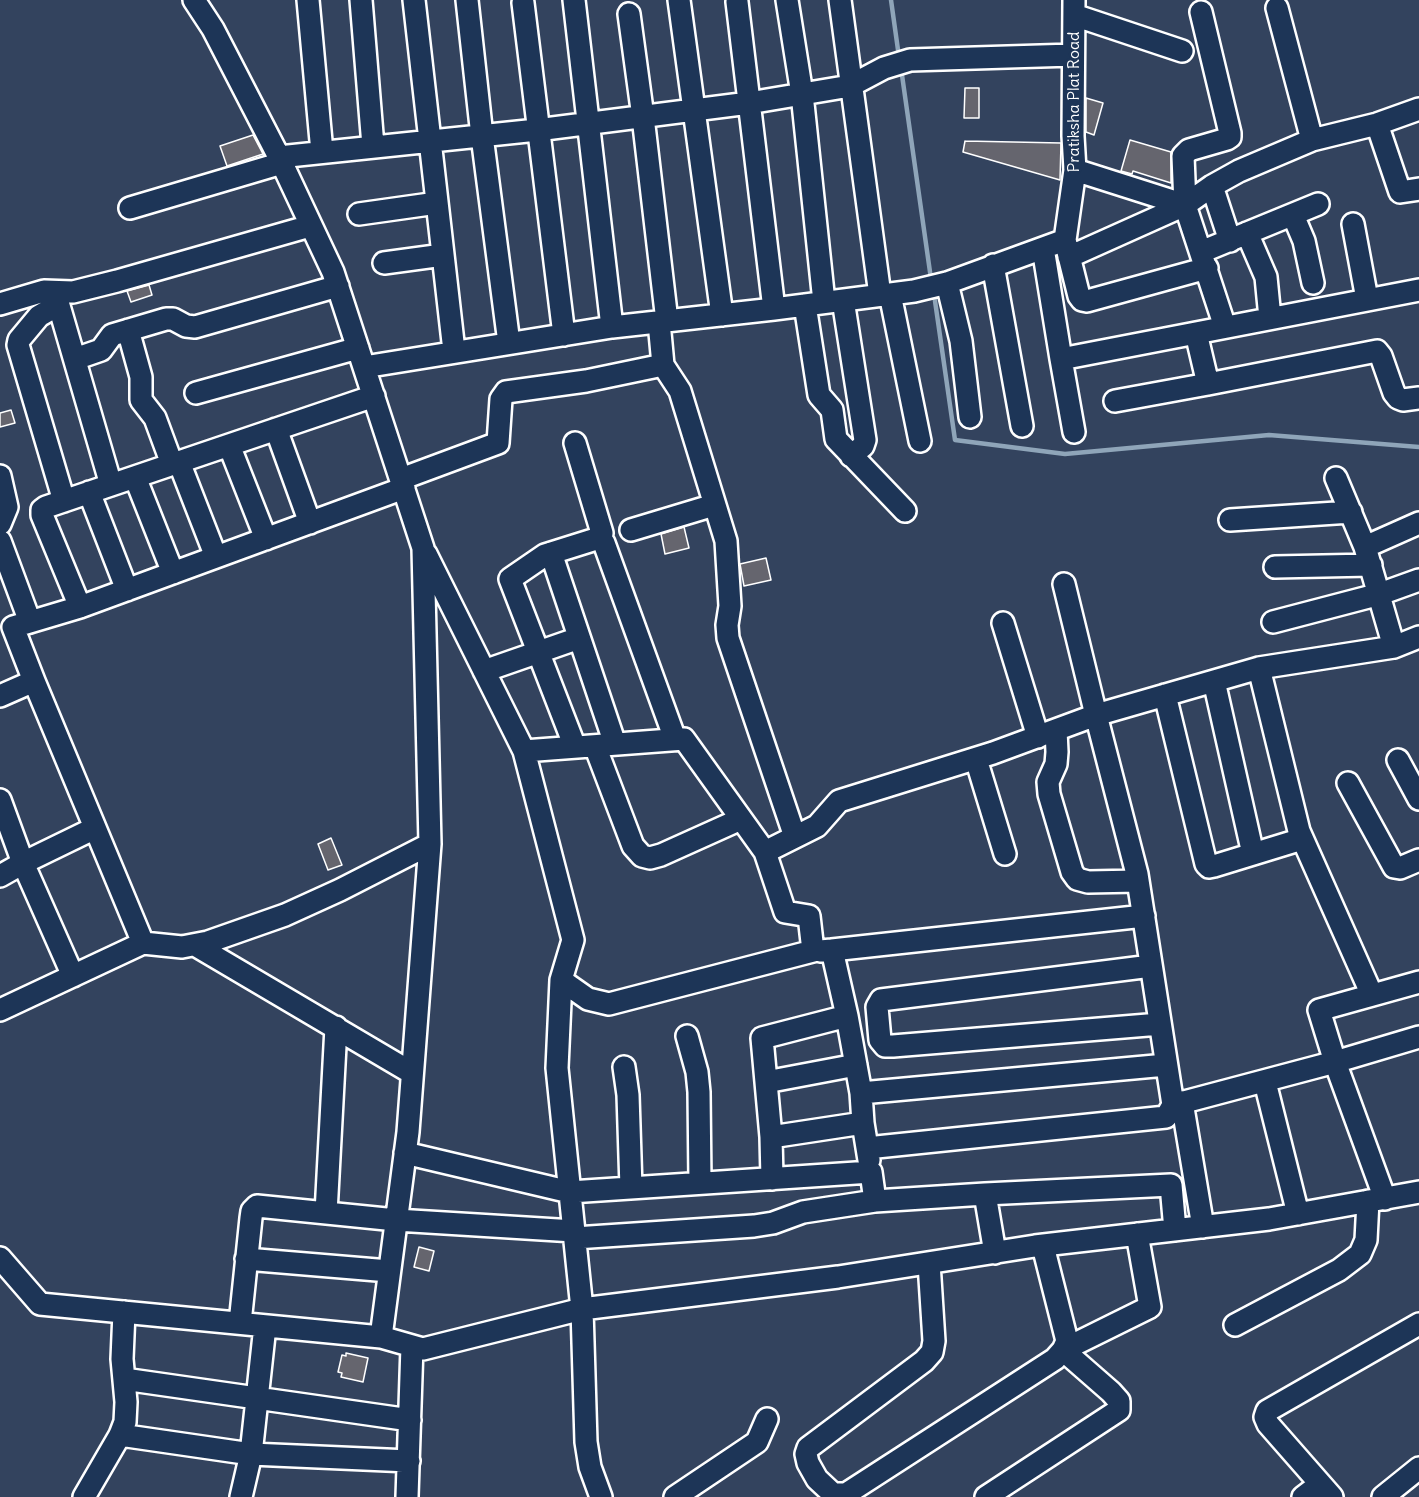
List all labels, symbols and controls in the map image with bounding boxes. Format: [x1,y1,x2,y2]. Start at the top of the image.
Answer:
street label: Pratiksha Plat Road [1064,32,1084,172]

